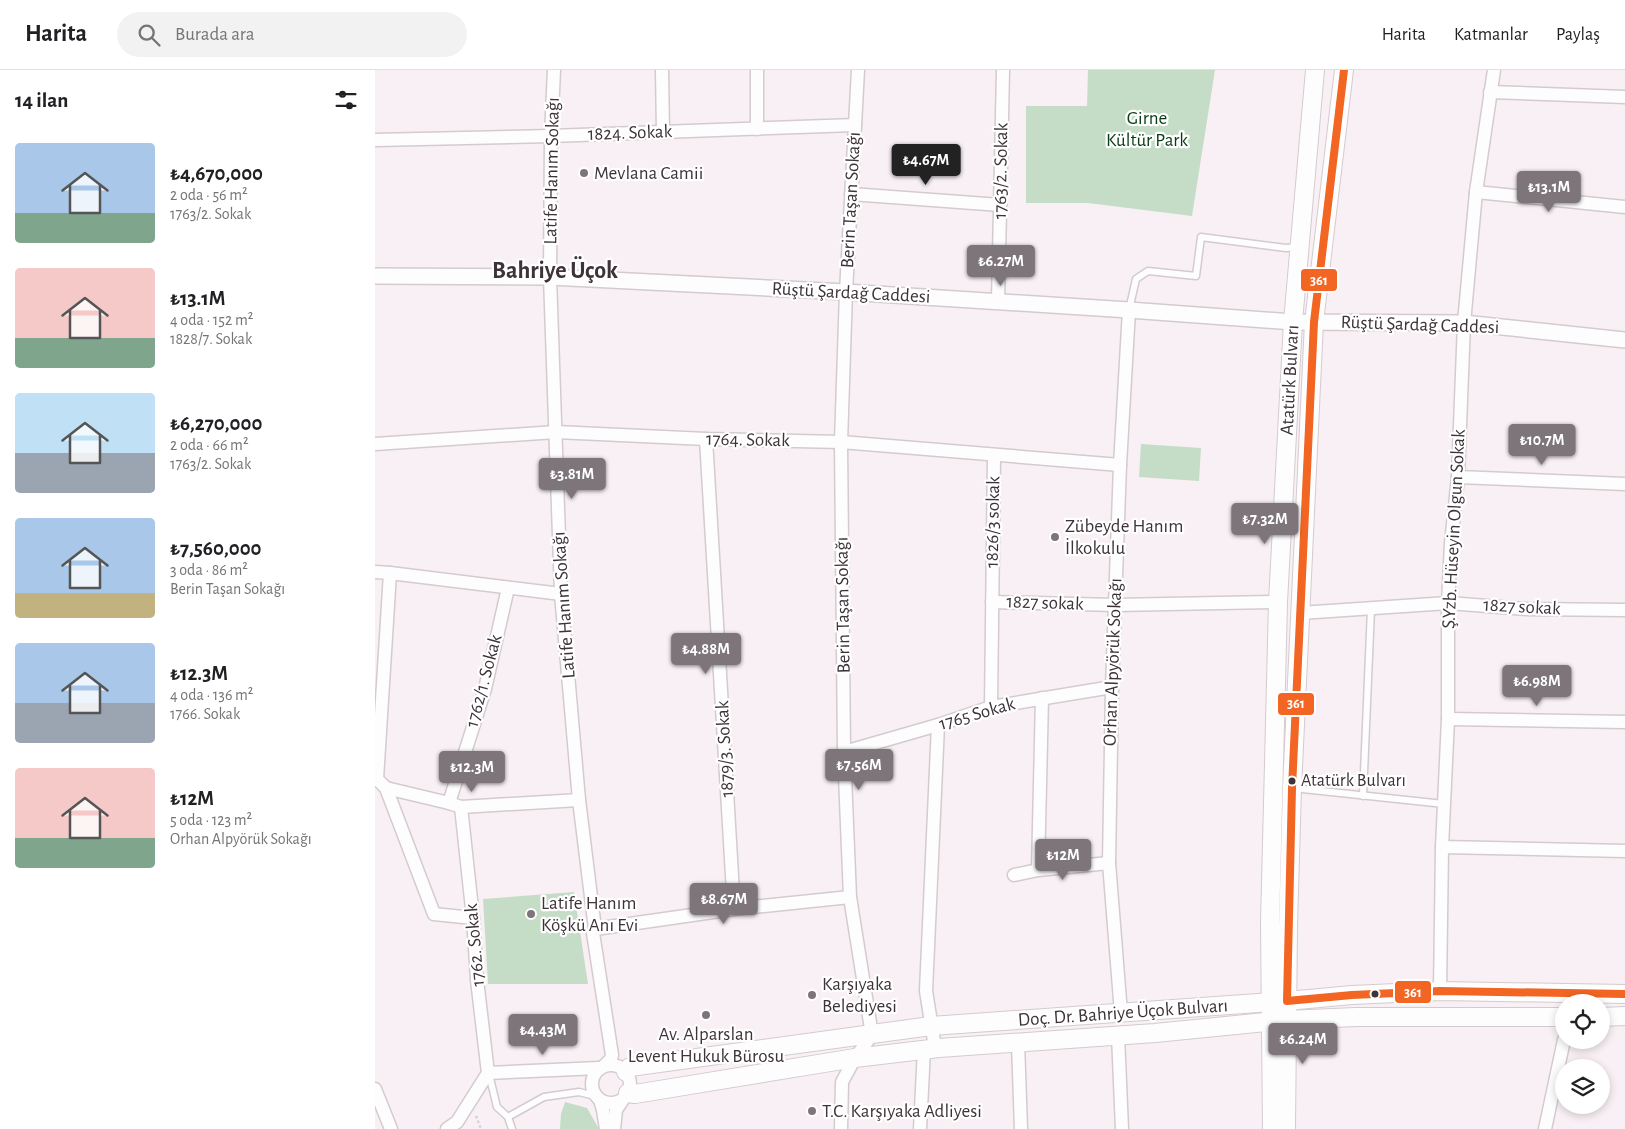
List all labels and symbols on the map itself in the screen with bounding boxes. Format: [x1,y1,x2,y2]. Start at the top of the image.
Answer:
street label: Latife Hanım Sokağı [541,97,563,245]
park label: Girne Kültür Park [1106,109,1188,150]
street label: 1824. Sokak [587,122,673,144]
street label: 1763/2. Sokak [991,122,1011,219]
street label: Berin Taşan Sokağı [838,131,864,269]
pin: ₺4.67M [885,144,967,186]
place label: Mevlana Camii [594,164,703,183]
marker: Mevlana Camii [578,167,590,179]
pin: ₺13.1M [1508,170,1590,213]
pin: ₺6.27M [960,244,1042,287]
district label: Bahriye Üçok [492,256,618,283]
line badge: 361 [1300,268,1338,292]
text: 361 [1310,274,1328,288]
street label: Rüştü Şardağ Caddesi [771,279,931,307]
street label: Rüştü Şardağ Caddesi [1340,313,1500,337]
street label: Atatürk Bulvarı [1278,324,1302,436]
pin: ₺10.7M [1501,424,1583,466]
street label: Ş.Yzb. Hüseyin Olgun Sokak [1439,428,1469,629]
street label: 1764. Sokak [706,430,790,450]
pin: ₺3.81M [531,458,613,500]
street label: 1826/3 sokak [983,476,1003,568]
pin: ₺7.32M [1224,502,1306,545]
place label: Zübeyde Hanım İlkokulu [1065,517,1183,558]
street label: Latife Hanım Sokağı [549,531,579,679]
marker: Zübeyde Hanım İlkokulu [1049,531,1061,543]
street label: Berin Taşan Sokağı [832,537,854,673]
street label: Orhan Alpyörük Sokağı [1101,578,1125,746]
street label: 1827 sokak [1006,592,1084,614]
street label: 1827 sokak [1483,595,1561,619]
street label: 1762/1. Sokak [463,632,506,729]
pin: ₺4.88M [665,632,747,675]
pin: ₺6.98M [1496,664,1578,707]
line badge: 361 [1277,692,1315,716]
street label: 1765 Sokak [937,694,1017,734]
text: 361 [1287,697,1305,711]
street label: 1879/3. Sokak [713,700,737,798]
pin: ₺7.56M [818,748,900,791]
pin: ₺12.3M [431,750,513,793]
place label: Atatürk Bulvarı [1301,772,1406,790]
marker: Atatürk Bulvarı [1287,776,1297,786]
pin: ₺12M [1033,838,1093,881]
pin: ₺8.67M [683,882,765,925]
place label: Latife Hanım Köşkü Anı Evi [541,894,638,935]
street label: 1762. Sokak [462,902,488,987]
marker: Latife Hanım Köşkü Anı Evi [525,908,537,920]
place label: Karşıyaka Belediyesi [822,975,897,1016]
line badge: 361 [1394,980,1432,1004]
text: 361 [1404,986,1422,1000]
marker: Karşıyaka Belediyesi [806,989,818,1001]
unlabelled marker [1370,989,1380,999]
street label: Doç. Dr. Bahriye Üçok Bulvarı [1017,995,1229,1030]
marker: Av. Alparslan Levent Hukuk Bürosu [700,1009,712,1021]
pin: ₺4.43M [502,1014,584,1056]
pin: ₺6.24M [1262,1022,1344,1065]
place label: Av. Alparslan Levent Hukuk Bürosu [628,1025,785,1066]
place label: T.C. Karşıyaka Adliyesi [822,1102,982,1121]
marker: T.C. Karşıyaka Adliyesi [806,1105,818,1117]

